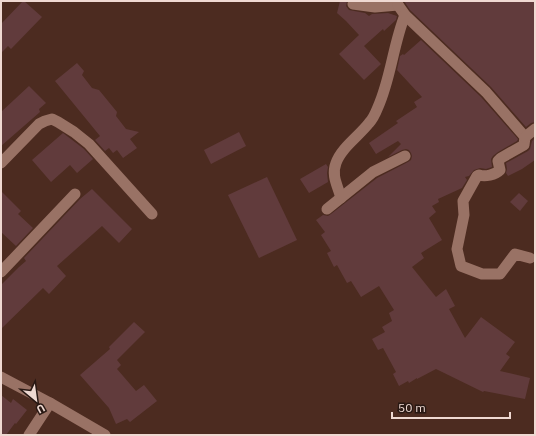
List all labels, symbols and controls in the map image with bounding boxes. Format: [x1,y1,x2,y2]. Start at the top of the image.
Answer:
north arrow [16,380,56,420]
scale bar [392,394,510,420]
text: 50 m [398,400,426,415]
text: U [34,401,48,417]

